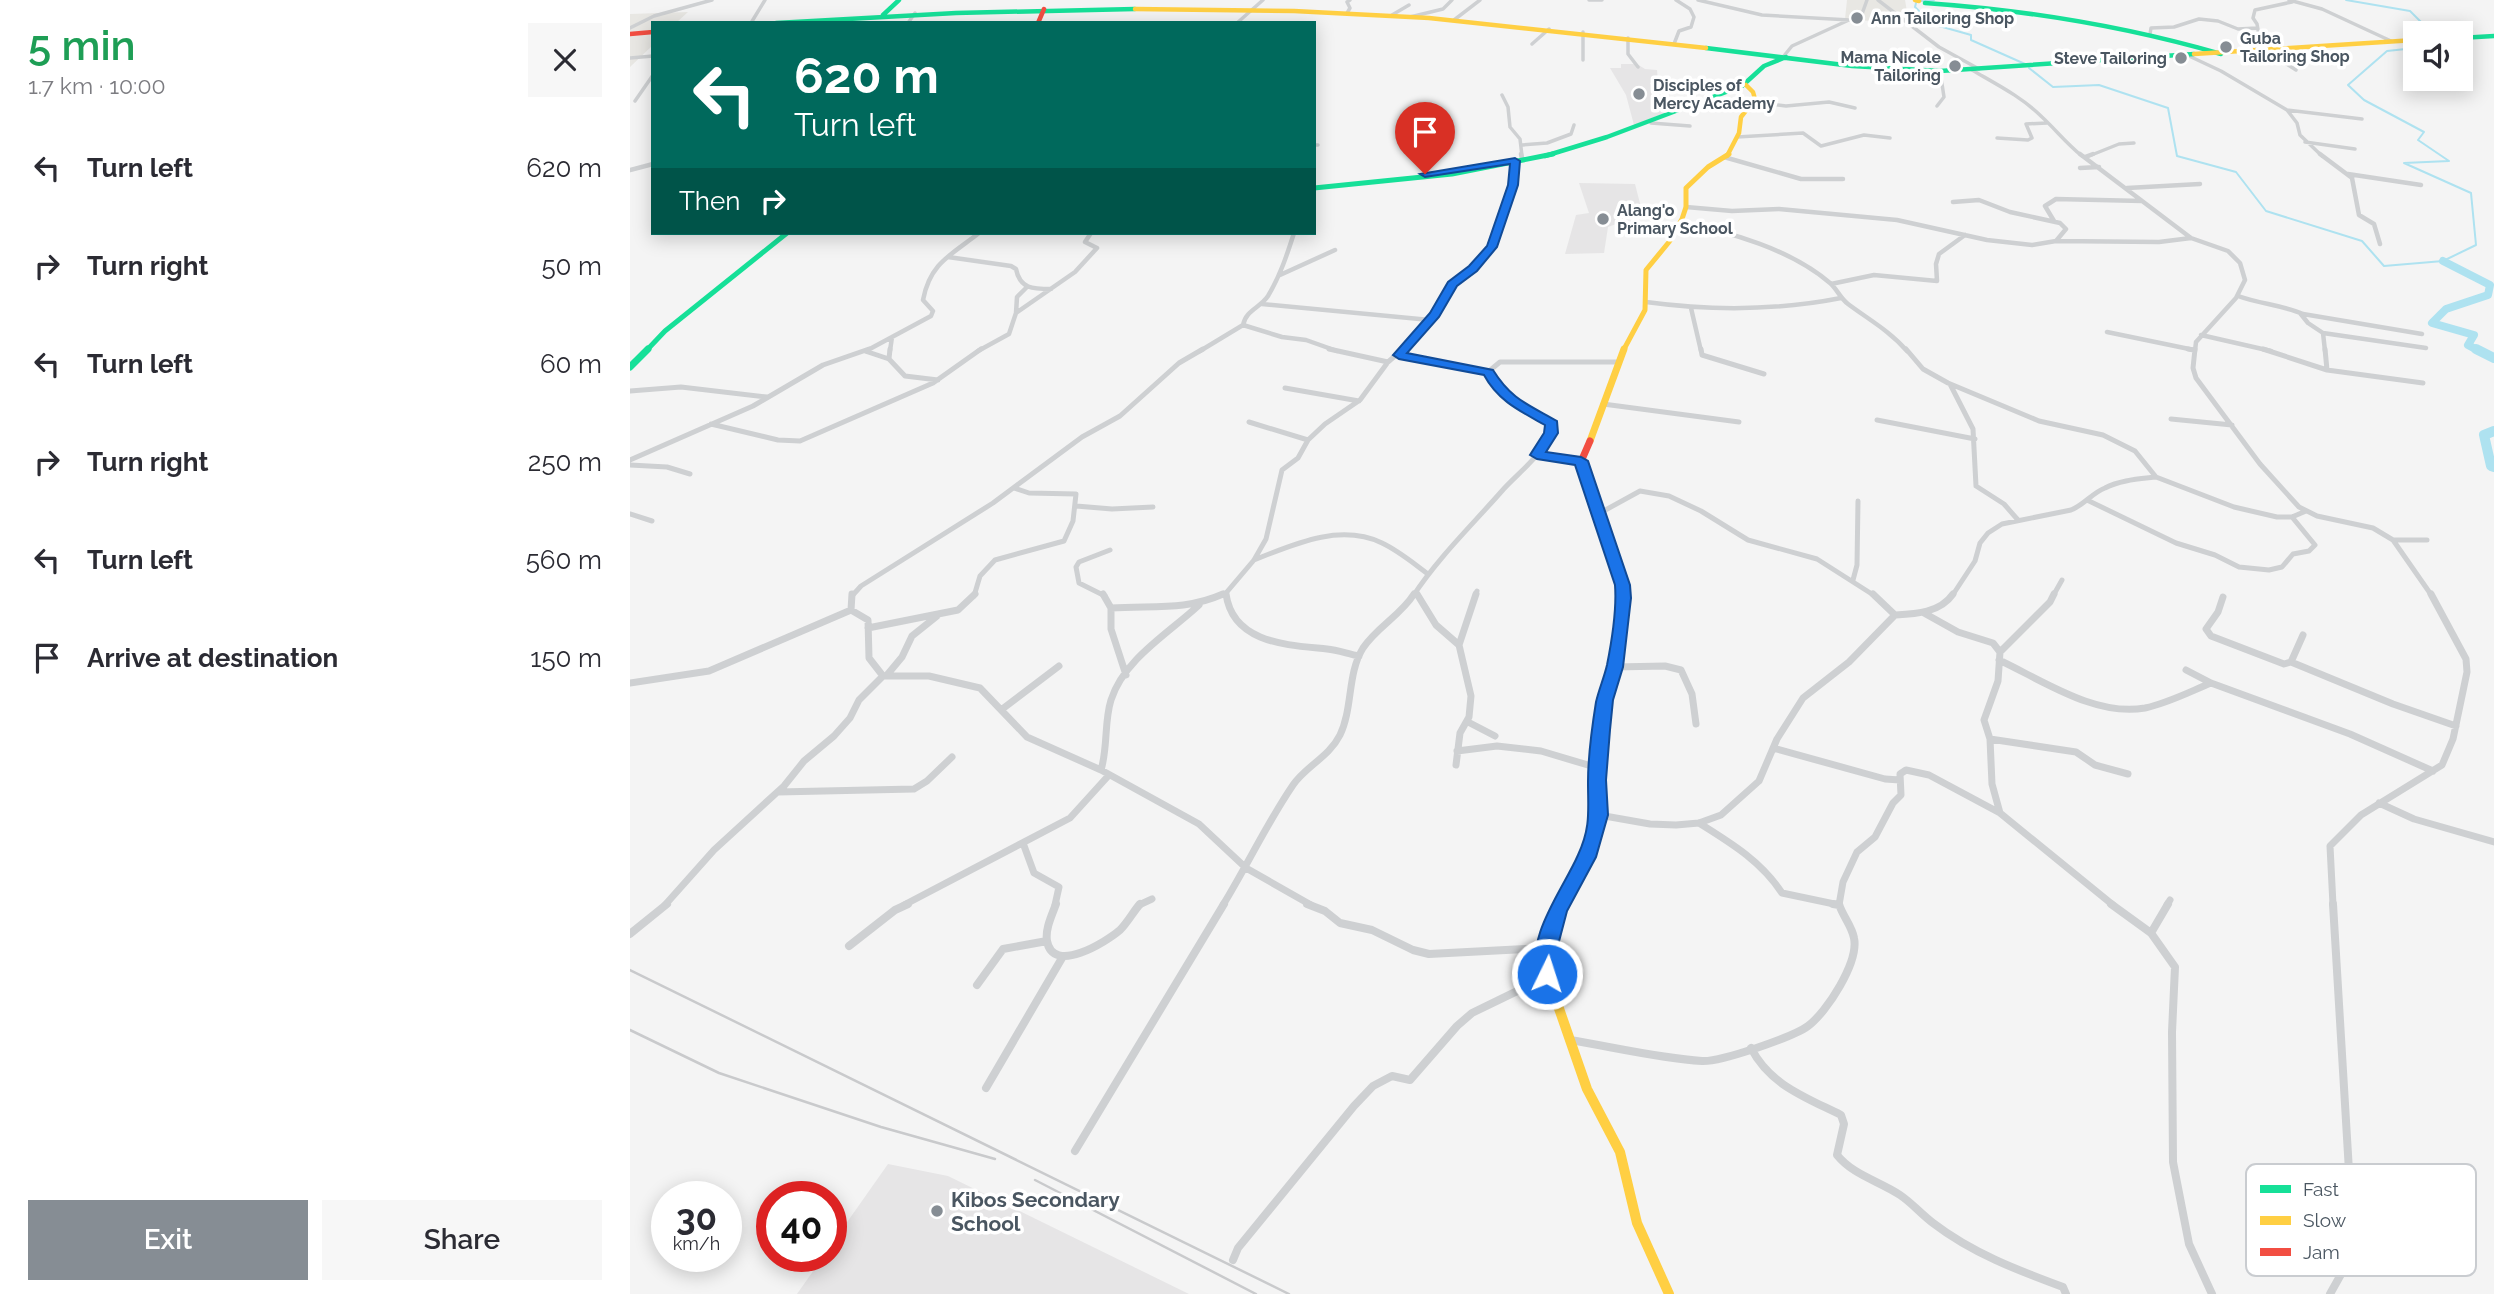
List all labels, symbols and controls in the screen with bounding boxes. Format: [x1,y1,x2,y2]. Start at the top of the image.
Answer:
place label: Ann Tailoring Shop [1871,9,2014,28]
marker: Ann Tailoring Shop [1849,10,1865,26]
text: 5 min [28,21,136,70]
map controls [2403,21,2473,91]
button: sound [2403,21,2473,91]
button: close [528,23,602,97]
place label: Guba Tailoring Shop [2240,29,2350,66]
marker: Guba Tailoring Shop [2218,39,2234,55]
text: 620 m [794,47,939,104]
place label: Mama Nicole Tailoring [1841,48,1941,85]
icon: left [679,49,770,140]
place label: Steve Tailoring [2054,49,2167,68]
marker: Steve Tailoring [2173,50,2189,66]
marker: Mama Nicole Tailoring [1947,58,1963,74]
text: 1.7 km · 10:00 [28,72,166,99]
place label: Disciples of Mercy Academy [1653,76,1775,113]
marker: Disciples of Mercy Academy [1631,86,1647,102]
pin [1395,102,1455,174]
text: Turn left [794,106,916,143]
icon: arrive [1406,113,1444,151]
icon: left [28,149,66,187]
text: Turn left [87,153,193,183]
text: 620 m [526,153,602,183]
icon: right [754,182,792,220]
text: Then [679,186,740,216]
place label: Alang'o Primary School [1617,201,1734,238]
marker: Alang'o Primary School [1595,211,1611,227]
icon: right [28,247,66,285]
text: Turn right [87,251,208,281]
text: 50 m [541,251,602,281]
icon: left [28,345,66,383]
text: Turn left [87,349,193,379]
text: 60 m [540,349,602,379]
icon: right [28,443,66,481]
text: Turn right [87,447,208,477]
text: 250 m [528,447,602,477]
icon: left [28,541,66,579]
text: Turn left [87,545,193,575]
text: 560 m [526,545,602,575]
icon: arrive [28,639,66,677]
text: Arrive at destination [87,643,338,673]
text: 150 m [530,643,602,673]
position arrow [1510,937,1584,1011]
legend [2246,1164,2476,1276]
text: Fast [2303,1178,2339,1200]
speed limit sign: 40 [756,1181,847,1272]
place label: Kibos Secondary School [951,1187,1120,1236]
text: 30 [676,1197,717,1238]
button: Exit [28,1200,308,1280]
button: Share [322,1200,602,1280]
marker: Kibos Secondary School [929,1203,945,1219]
text: Slow [2303,1209,2347,1231]
text: km/h [673,1233,720,1254]
text: Jam [2303,1241,2340,1263]

